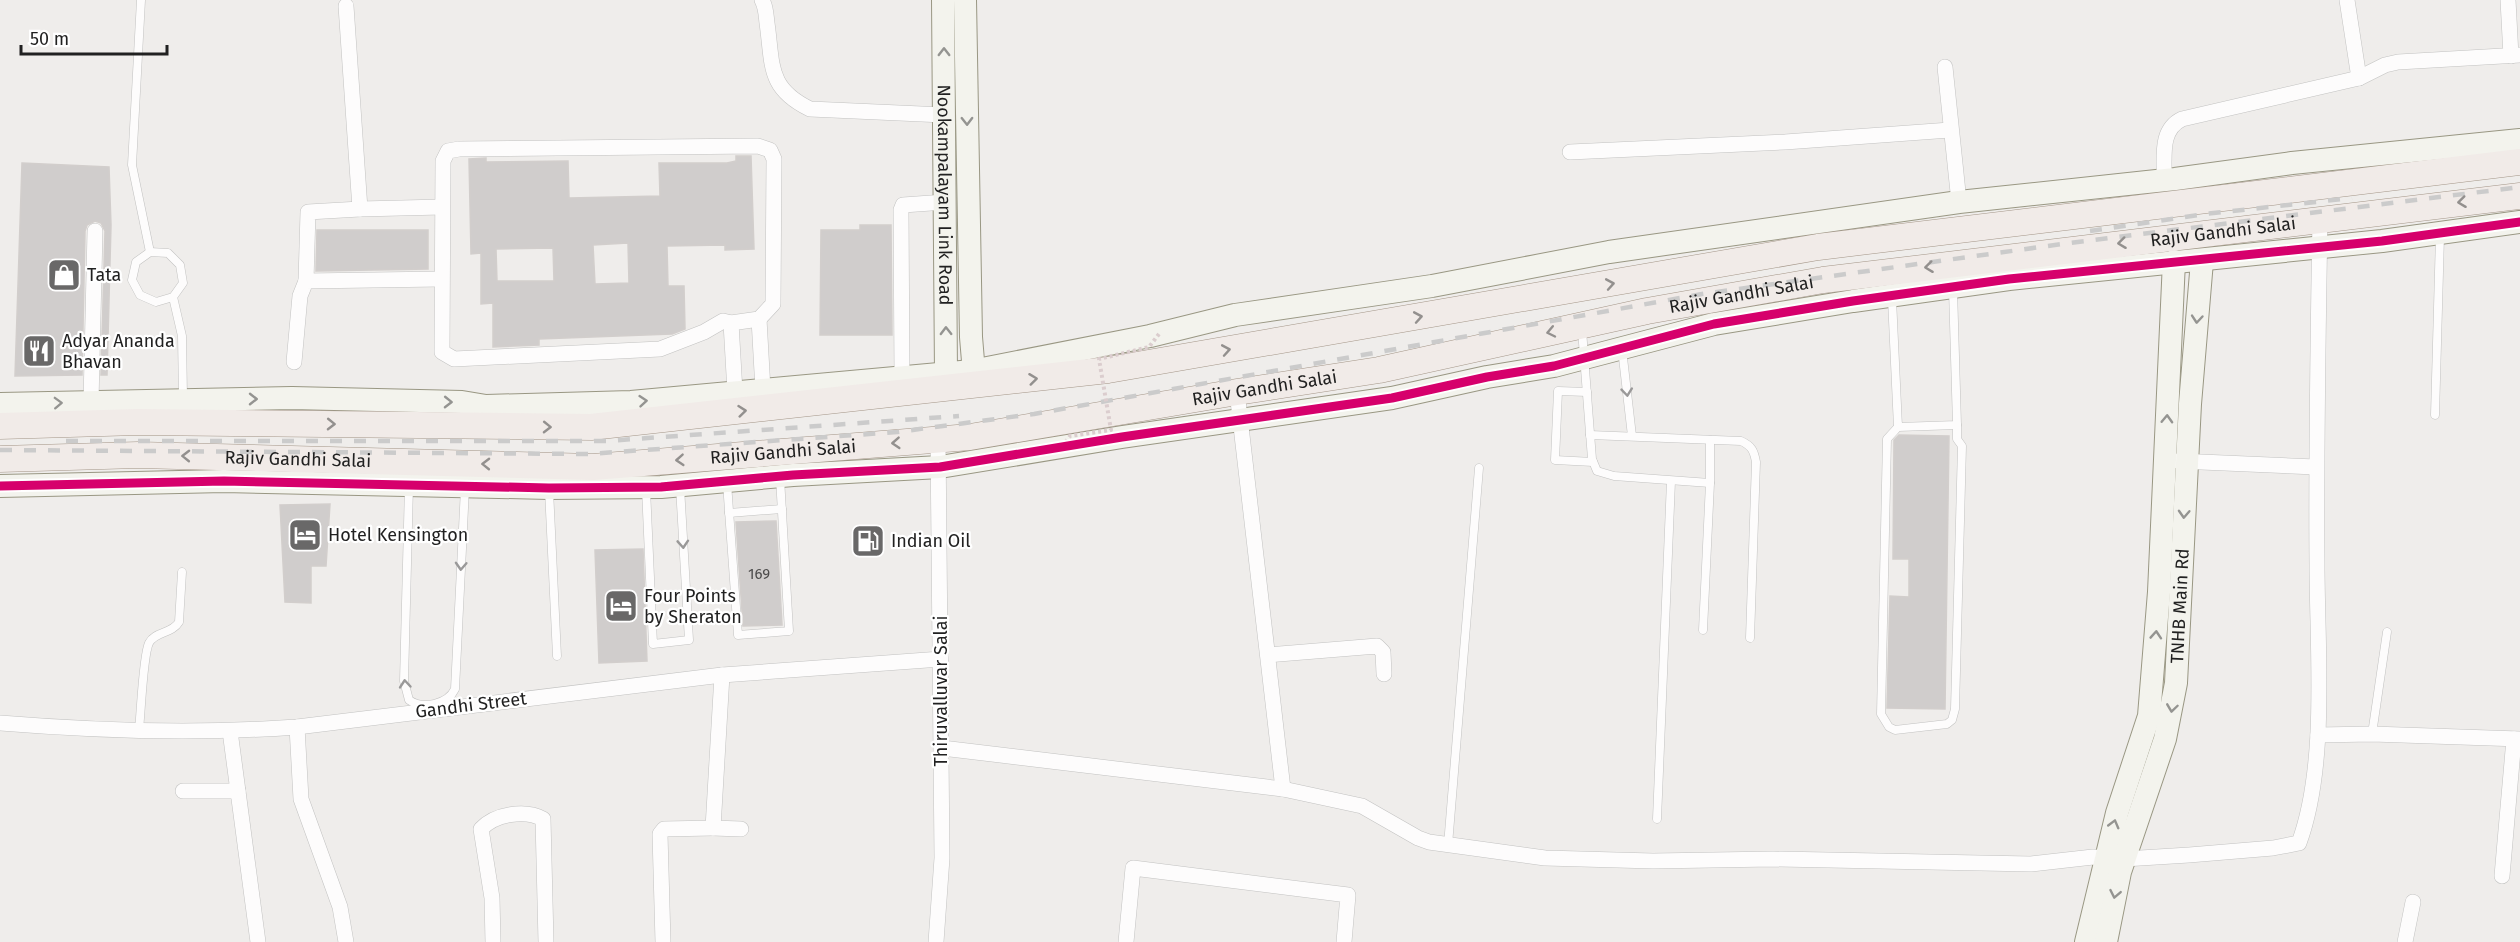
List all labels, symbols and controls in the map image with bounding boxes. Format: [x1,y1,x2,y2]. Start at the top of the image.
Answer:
scale bar [21,18,166,56]
text: 50 m [30,28,69,50]
one-way arrow [938,47,950,56]
street label: Nookampalayam Link Road [933,84,956,306]
one-way arrow [961,117,973,126]
one-way arrow [2457,196,2466,208]
street label: Rajiv Gandhi Salai [2149,212,2297,251]
one-way arrow [2118,236,2127,249]
shop icon: Tata [46,257,82,293]
one-way arrow [1924,260,1933,273]
place label: Tata [87,264,121,286]
street label: Rajiv Gandhi Salai [1667,271,1815,318]
one-way arrow [1605,278,1615,291]
one-way arrow [1414,312,1423,324]
one-way arrow [2191,314,2204,324]
one-way arrow [1546,325,1556,338]
one-way arrow [940,326,952,335]
place label: Adyar Ananda Bhavan [62,330,175,373]
restaurant icon: Adyar Ananda Bhavan [21,333,57,369]
one-way arrow [1221,344,1231,357]
street label: Rajiv Gandhi Salai [1190,366,1339,410]
one-way arrow [1029,373,1038,386]
one-way arrow [1620,387,1633,396]
one-way arrow [249,392,258,405]
one-way arrow [638,395,648,408]
one-way arrow [54,396,63,409]
one-way arrow [444,396,453,408]
one-way arrow [737,405,746,418]
one-way arrow [2161,415,2173,424]
one-way arrow [327,418,336,430]
one-way arrow [543,421,552,433]
street label: Rajiv Gandhi Salai [709,435,857,469]
one-way arrow [891,436,900,449]
street label: Rajiv Gandhi Salai [224,446,371,472]
one-way arrow [181,450,190,462]
one-way arrow [676,453,685,466]
one-way arrow [481,458,490,470]
one-way arrow [2177,509,2190,518]
hotel icon: Hotel Kensington [287,517,323,553]
fuel station icon: Indian Oil [850,523,886,559]
place label: Hotel Kensington [328,524,468,546]
place label: Indian Oil [891,530,971,552]
one-way arrow [677,539,690,548]
street label: TNHB Main Rd [2166,548,2194,664]
one-way arrow [455,561,468,570]
house number: 169 [748,565,770,583]
place label: Four Points by Sheraton [644,585,742,628]
hotel icon: Four Points by Sheraton [603,588,639,624]
street label: Thiruvalluvar Salai [930,615,952,767]
one-way arrow [2150,630,2163,639]
one-way arrow [399,679,412,689]
street label: Gandhi Street [414,687,528,723]
one-way arrow [2167,703,2179,713]
one-way arrow [2107,819,2119,830]
one-way arrow [2109,889,2122,899]

